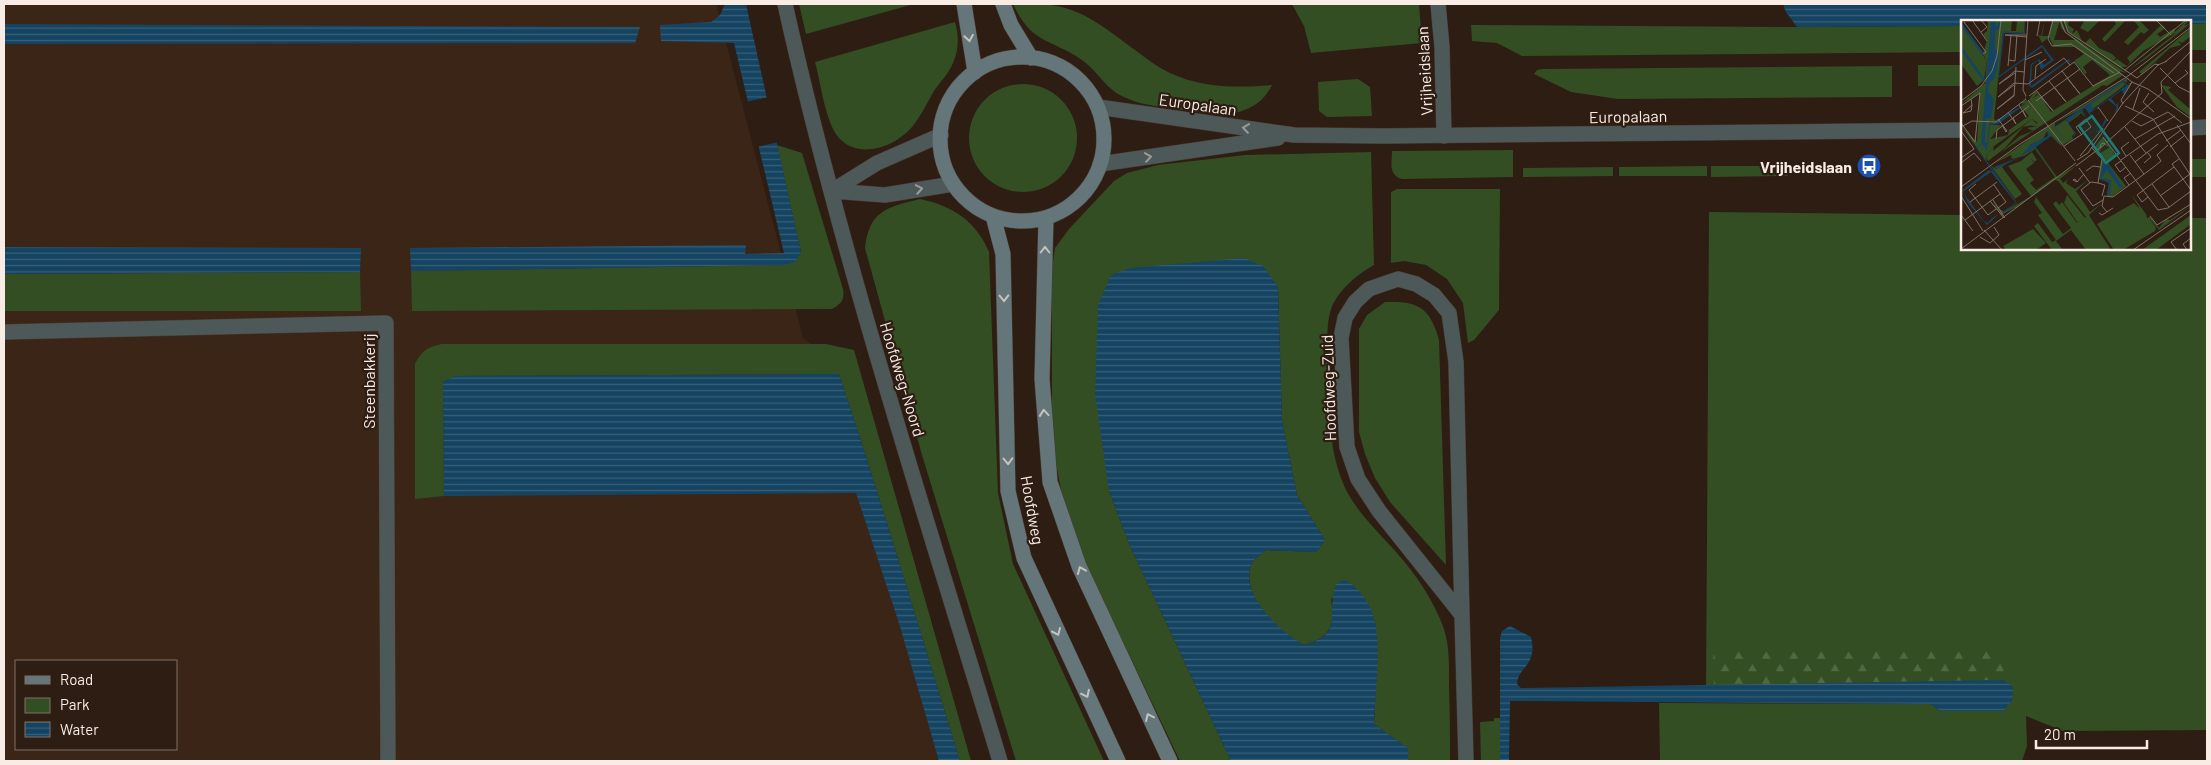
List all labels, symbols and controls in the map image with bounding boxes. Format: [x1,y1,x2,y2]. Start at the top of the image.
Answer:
inset map [1961,20,2191,250]
street label: Vrijheidslaan [1412,26,1436,116]
one-way arrow [964,34,974,42]
street label: Europalaan [1158,89,1238,119]
street label: Europalaan [1589,106,1667,126]
one-way arrow [1242,124,1250,134]
one-way arrow [1144,152,1153,162]
bus stop icon: Vrijheidslaan [1856,153,1882,179]
place label: Vrijheidslaan [1760,157,1852,176]
one-way arrow [915,184,923,194]
one-way arrow [1040,246,1050,254]
one-way arrow [999,294,1009,302]
street label: Hoofdweg-Noord [877,319,929,439]
street label: Steenbakkerij [359,333,378,429]
street label: Hoofdweg-Zuid [1317,335,1339,441]
one-way arrow [1039,408,1050,416]
one-way arrow [1002,457,1013,465]
street label: Hoofdweg [1018,474,1048,546]
one-way arrow [1076,566,1087,575]
one-way arrow [1050,627,1061,636]
legend [15,660,178,750]
text: Road [60,670,93,688]
one-way arrow [1080,689,1090,698]
text: Park [60,695,90,713]
one-way arrow [1145,713,1155,722]
scale bar [2036,718,2147,750]
text: Water [60,720,99,738]
text: 20 m [2044,725,2076,743]

